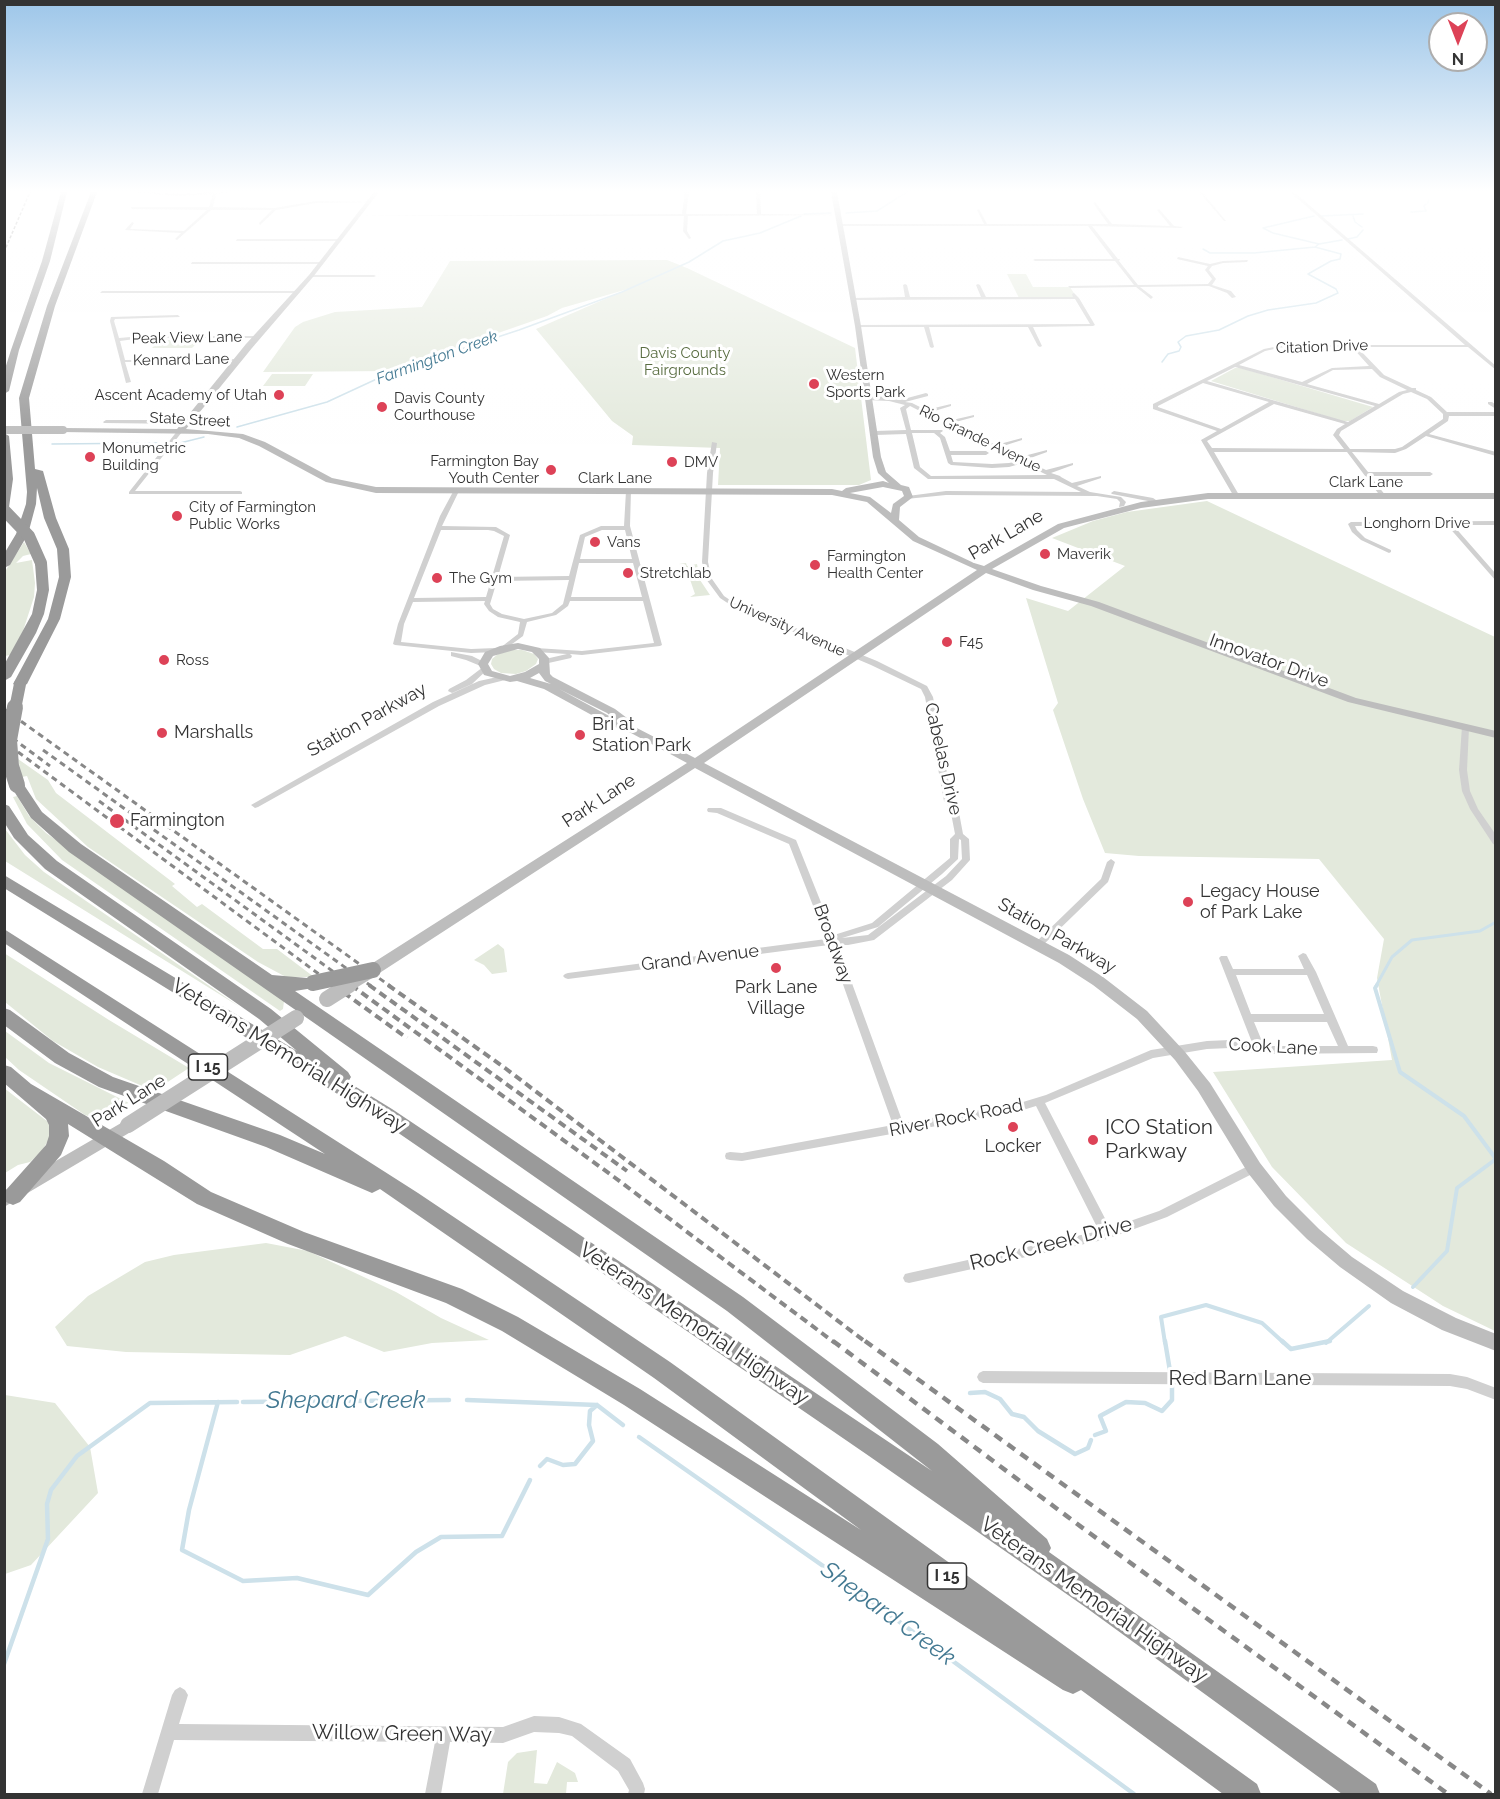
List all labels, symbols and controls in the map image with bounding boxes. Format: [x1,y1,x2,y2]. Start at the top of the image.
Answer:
north arrow [1428,12,1488,72]
text: N [1452,49,1464,68]
water label: Farmington Creek [374,327,500,389]
street label: Peak View Lane [132,328,242,348]
street label: Citation Drive [1276,336,1368,358]
park label: Davis County Fairgrounds [640,344,730,379]
street label: Kennard Lane [133,350,229,370]
place label: Western Sports Park [826,366,905,401]
marker: Western Sports Park [807,377,821,391]
place label: Ascent Academy of Utah [94,386,267,404]
marker: Ascent Academy of Utah [272,388,286,402]
place label: Davis County Courthouse [394,389,485,424]
marker: Davis County Courthouse [375,400,389,414]
street label: Rio Grande Avenue [916,402,1044,476]
street label: State Street [149,409,231,431]
place label: Monumetric Building [102,439,186,474]
marker: Monumetric Building [83,450,97,464]
place label: Farmington Bay Youth Center [430,452,539,487]
place label: DMV [684,453,718,471]
marker: DMV [665,455,679,469]
marker: Farmington Bay Youth Center [544,463,558,477]
street label: Clark Lane [578,469,652,487]
street label: Clark Lane [1329,473,1403,491]
place label: City of Farmington Public Works [189,498,316,533]
street label: Park Lane [965,505,1047,565]
marker: City of Farmington Public Works [170,509,184,523]
street label: Longhorn Drive [1364,514,1470,532]
place label: Vans [607,533,641,551]
marker: Vans [588,535,602,549]
place label: Maverik [1057,545,1111,563]
place label: Farmington Health Center [827,547,923,582]
marker: Maverik [1038,547,1052,561]
marker: Farmington Health Center [808,558,822,572]
place label: Stretchlab [640,564,711,582]
marker: Stretchlab [621,566,635,580]
place label: The Gym [449,569,512,587]
marker: The Gym [430,571,444,585]
street label: University Avenue [726,593,848,661]
street label: Innovator Drive [1206,629,1332,693]
place label: F45 [959,633,983,651]
marker: F45 [940,635,954,649]
place label: Ross [176,651,209,669]
marker: Ross [157,653,171,667]
street label: Station Parkway [304,678,430,762]
street label: Cabelas Drive [920,701,966,817]
place label: Bri at Station Park [592,714,691,756]
place label: Marshalls [174,722,253,744]
marker: Marshalls [155,726,169,740]
marker: Bri at Station Park [573,728,587,742]
street label: Park Lane [558,769,640,833]
place label: Farmington [130,810,225,832]
marker: Farmington [108,812,126,830]
place label: Legacy House of Park Lake [1200,881,1320,924]
street label: Station Parkway [994,893,1120,979]
marker: Legacy House of Park Lake [1181,895,1195,909]
street label: Broadway [809,901,857,987]
street label: Grand Avenue [640,940,760,976]
marker: Park Lane Village [769,961,783,975]
street label: Veterans Memorial Highway [167,973,411,1139]
place label: Park Lane Village [735,977,817,1020]
street label: Cook Lane [1228,1034,1318,1060]
road number: I 15 [188,1054,228,1080]
street label: Park Lane [88,1070,170,1132]
street label: River Rock Road [887,1094,1025,1142]
place label: ICO Station Parkway [1105,1115,1213,1165]
marker: Locker [1006,1120,1020,1134]
marker: ICO Station Parkway [1086,1133,1100,1147]
place label: Locker [985,1136,1041,1158]
street label: Rock Creek Drive [967,1212,1135,1276]
street label: Veterans Memorial Highway [574,1238,814,1410]
street label: Red Barn Lane [1169,1366,1311,1392]
water label: Shepard Creek [266,1387,426,1415]
street label: Veterans Memorial Highway [975,1512,1213,1688]
water label: Shepard Creek [815,1556,961,1672]
road number: I 15 [928,1563,966,1589]
street label: Willow Green Way [312,1720,492,1748]

